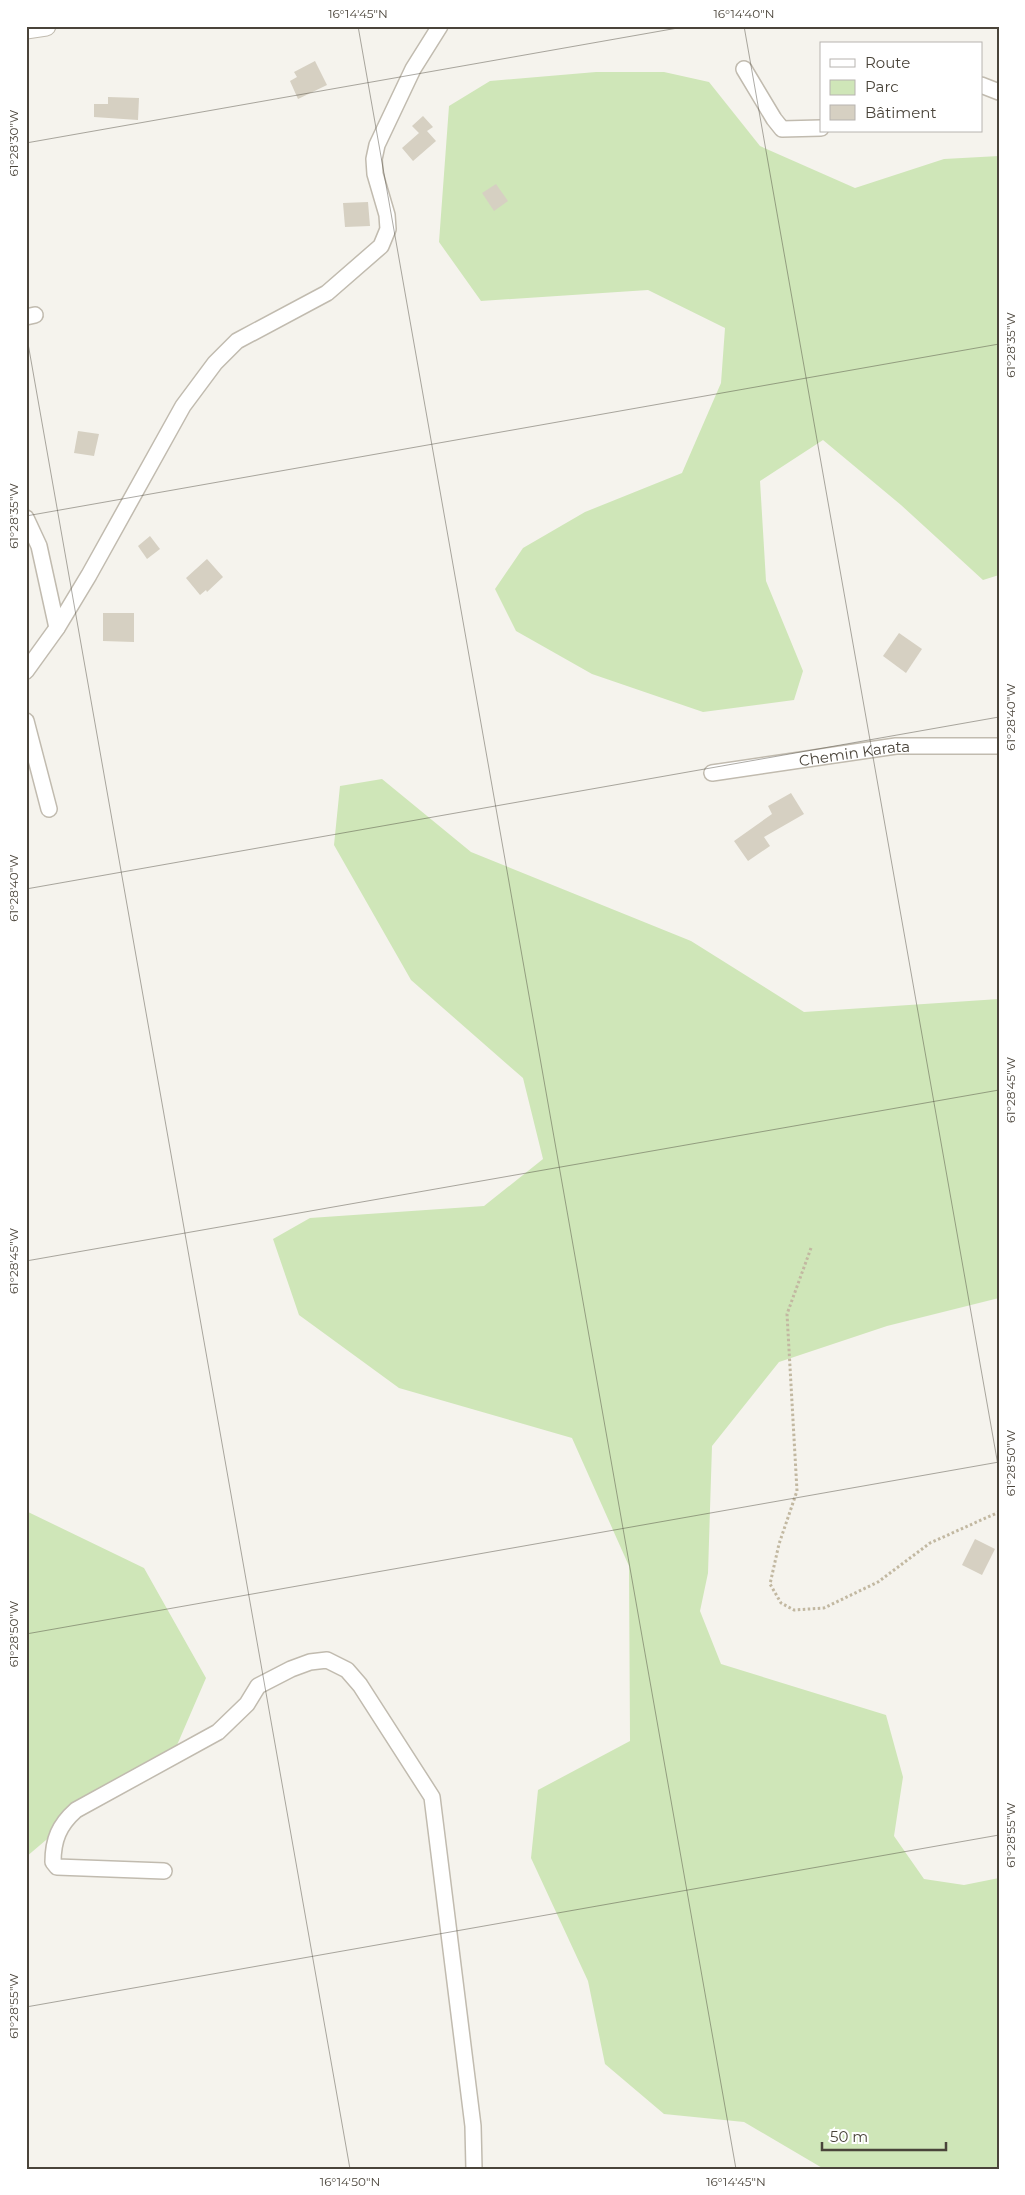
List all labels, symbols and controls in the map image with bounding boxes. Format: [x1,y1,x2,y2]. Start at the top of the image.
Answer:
text: 16°14'45"N [328,6,388,21]
text: 16°14'40"N [714,6,774,21]
legend [820,42,982,132]
text: Route [865,53,910,72]
text: Parc [865,77,899,96]
text: Bâtiment [865,103,937,122]
text: 61°28'30"W [6,110,21,176]
text: 61°28'35"W [1003,312,1018,378]
text: 61°28'35"W [6,483,21,549]
text: 61°28'40"W [1003,683,1018,751]
street label: Chemin Karata [798,737,910,770]
text: 61°28'40"W [6,854,21,922]
text: 61°28'45"W [1003,1057,1018,1123]
text: 61°28'45"W [6,1228,21,1294]
text: 61°28'50"W [1003,1430,1018,1496]
text: 61°28'50"W [6,1601,21,1667]
text: 61°28'55"W [1003,1802,1018,1868]
text: 61°28'55"W [6,1973,21,2039]
scale bar [822,2120,946,2152]
text: 50 m [830,2127,868,2146]
text: 16°14'50"N [320,2174,380,2189]
text: 16°14'45"N [706,2174,766,2189]

